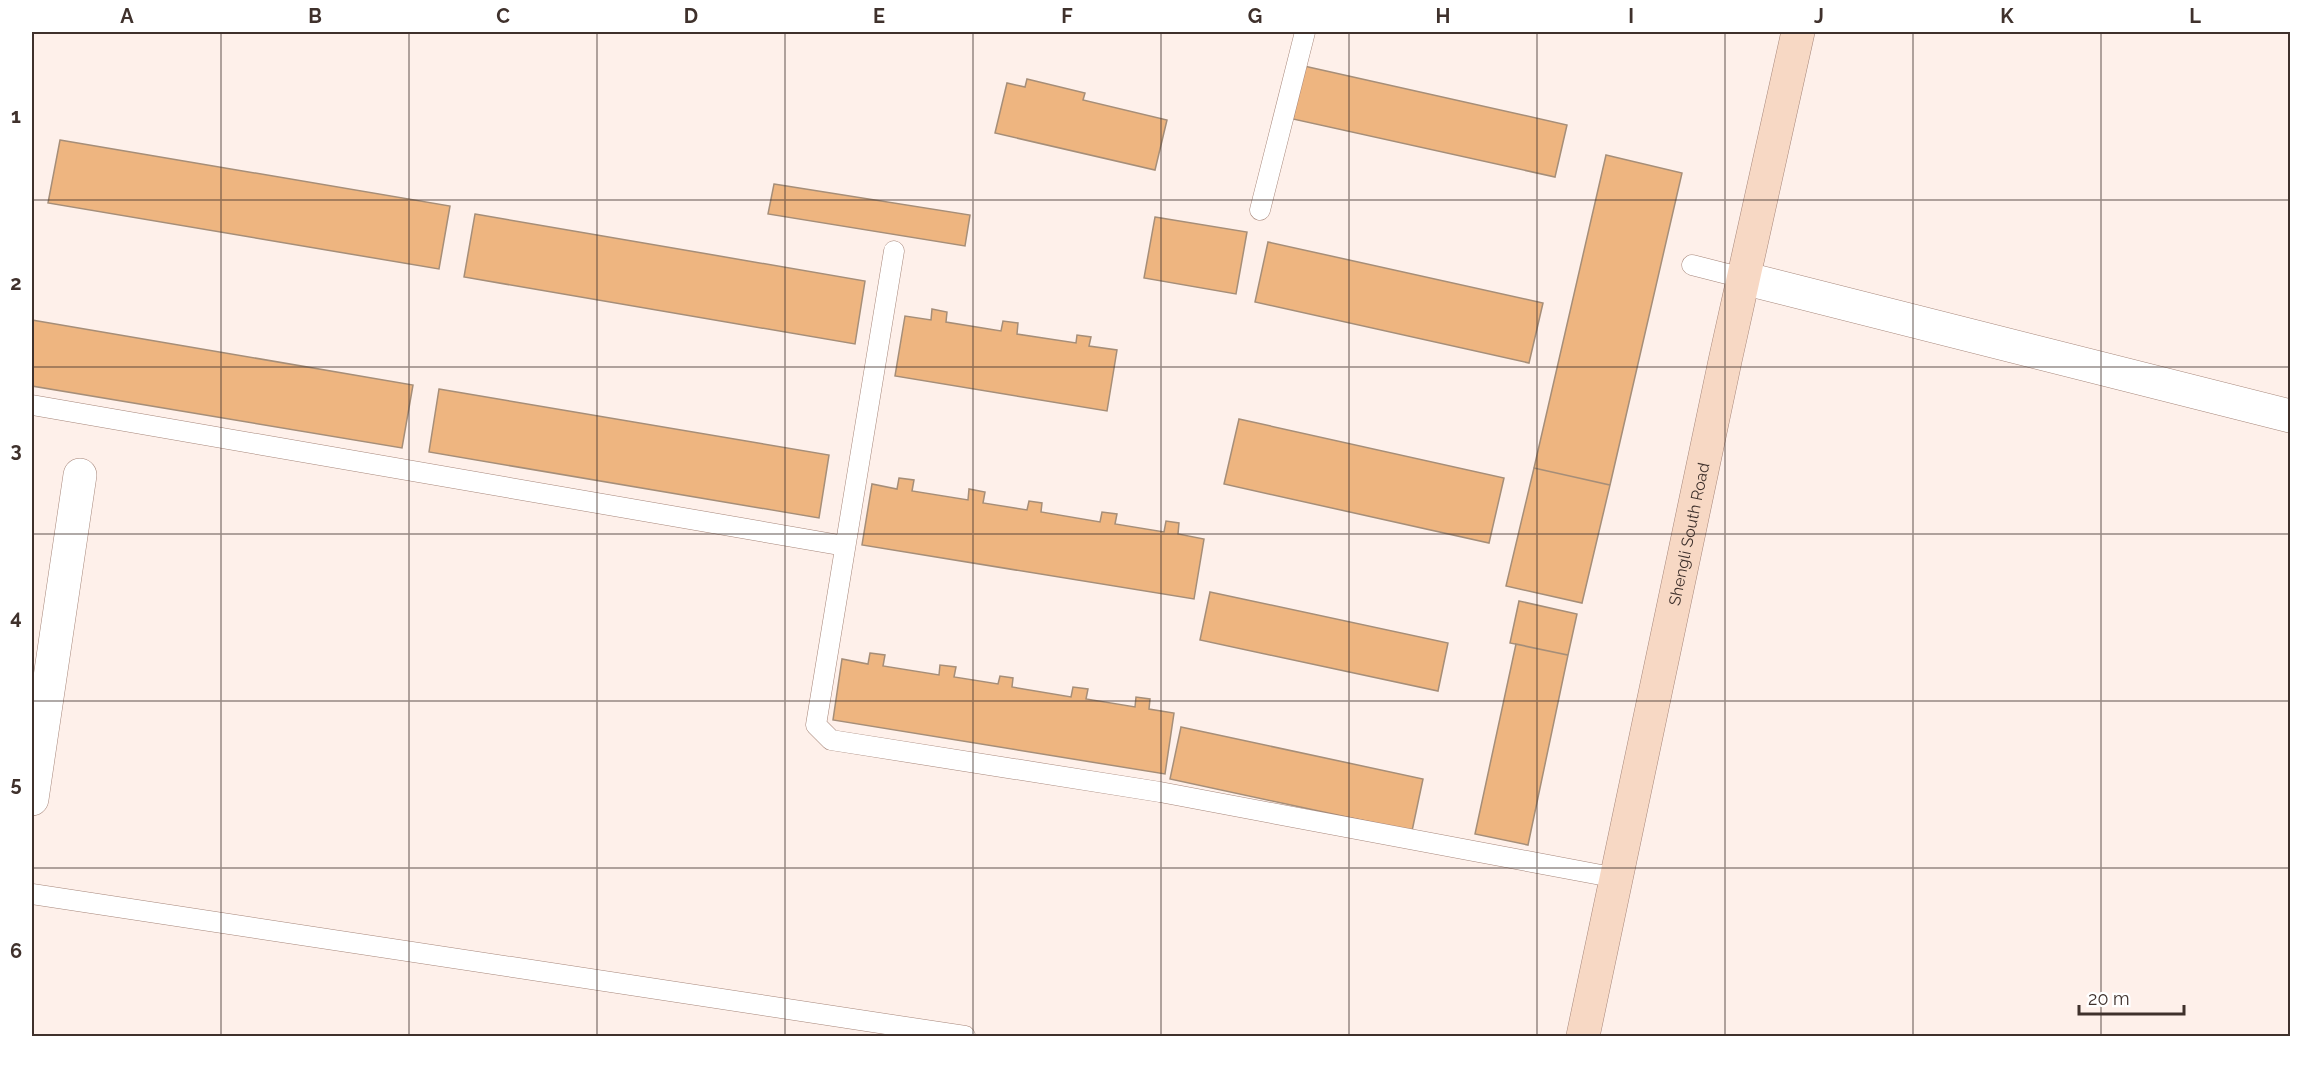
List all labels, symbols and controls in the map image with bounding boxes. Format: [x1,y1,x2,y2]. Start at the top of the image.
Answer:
text: A [120,4,134,28]
text: B [308,4,322,28]
text: C [496,4,510,28]
text: D [684,4,698,28]
text: E [873,4,885,28]
text: F [1061,4,1073,28]
text: G [1248,4,1262,28]
text: H [1436,4,1450,28]
text: I [1628,4,1634,28]
text: J [1814,4,1824,28]
text: K [2000,4,2014,28]
text: L [2189,4,2201,28]
text: 1 [11,104,21,128]
text: 2 [10,271,22,295]
text: 3 [10,438,22,462]
street label: Shengli South Road [1664,461,1713,607]
text: 4 [10,605,22,629]
text: 5 [10,772,22,796]
text: 6 [10,939,22,963]
scale bar [2079,978,2184,1016]
text: 20 m [2088,988,2130,1009]

